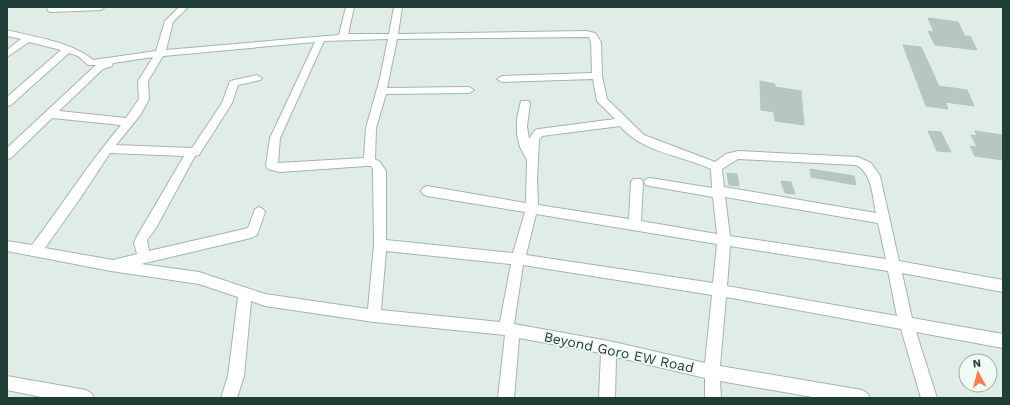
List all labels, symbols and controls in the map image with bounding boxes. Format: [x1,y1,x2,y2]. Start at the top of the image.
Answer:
street label: Beyond Goro EW Road [543,328,695,376]
north arrow [958,353,998,393]
text: N [972,357,982,371]

